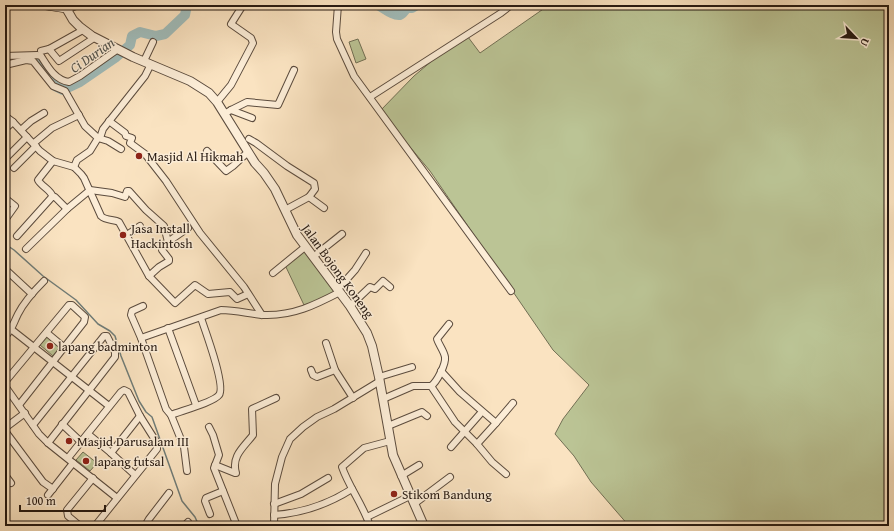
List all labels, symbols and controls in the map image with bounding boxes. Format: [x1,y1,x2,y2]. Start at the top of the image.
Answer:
north arrow [836,18,876,58]
water label: Ci Durian [66,32,118,78]
text: U [856,35,874,49]
place label: Masjid Al Hikmah [147,147,244,166]
marker: Masjid Al Hikmah [134,151,144,161]
street label: Jalan Bojong Koneng [296,218,379,322]
place label: Jasa Install Hackintosh [129,219,193,253]
marker: Jasa Install Hackintosh [118,230,128,240]
place label: lapang badminton [58,337,158,356]
marker: lapang badminton [45,341,55,351]
place label: Masjid Darusalam III [77,432,189,451]
marker: Masjid Darusalam III [64,436,74,446]
place label: lapang futsal [94,452,165,471]
marker: lapang futsal [81,456,91,466]
place label: Stikom Bandung [402,485,492,504]
scale bar [20,487,105,513]
marker: Stikom Bandung [389,489,399,499]
text: 100 m [26,492,56,509]

